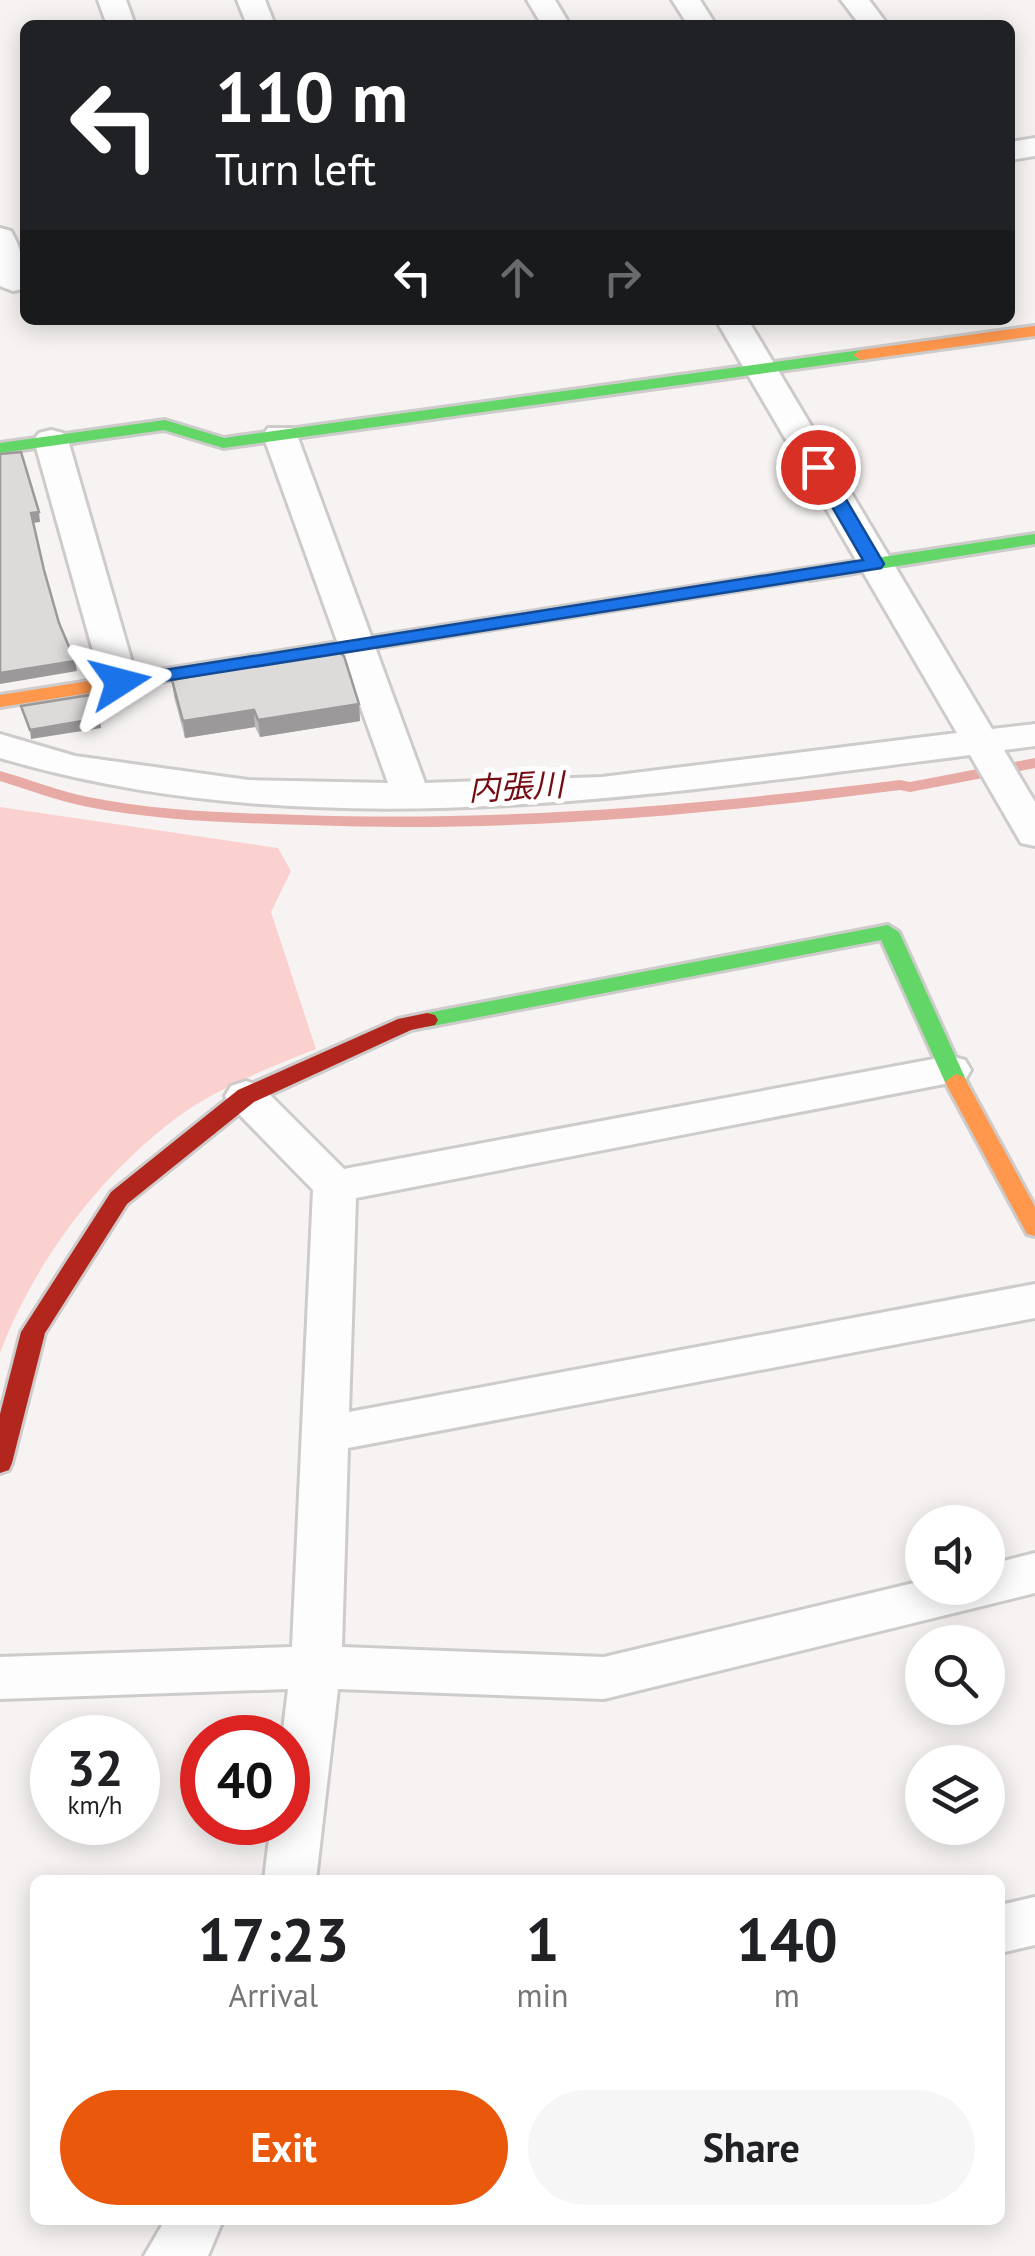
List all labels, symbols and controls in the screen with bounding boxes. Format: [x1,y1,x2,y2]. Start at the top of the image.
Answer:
text: 110 m [215,51,408,141]
icon: left [50,60,180,190]
text: Turn left [215,139,376,197]
icon: left [385,250,440,305]
icon: ahead [490,250,545,305]
icon: right [595,250,650,305]
pin [776,425,861,510]
icon: arrive [791,440,846,495]
position arrow [68,630,172,734]
water label: 内張川 [467,762,568,809]
map controls [905,1505,1005,1845]
button: sound [905,1505,1005,1605]
button: search [905,1625,1005,1725]
speed limit sign: 40 [180,1715,310,1845]
text: 32 [67,1735,123,1800]
button: layers [905,1745,1005,1845]
text: km/h [68,1789,122,1821]
text: 17:23 [197,1900,349,1978]
text: 1 [526,1900,560,1978]
text: 140 [736,1900,838,1978]
text: Arrival [228,1974,318,2016]
text: min [517,1974,569,2016]
text: m [774,1974,800,2016]
button: Exit [60,2090,508,2205]
button: Share [528,2090,975,2205]

